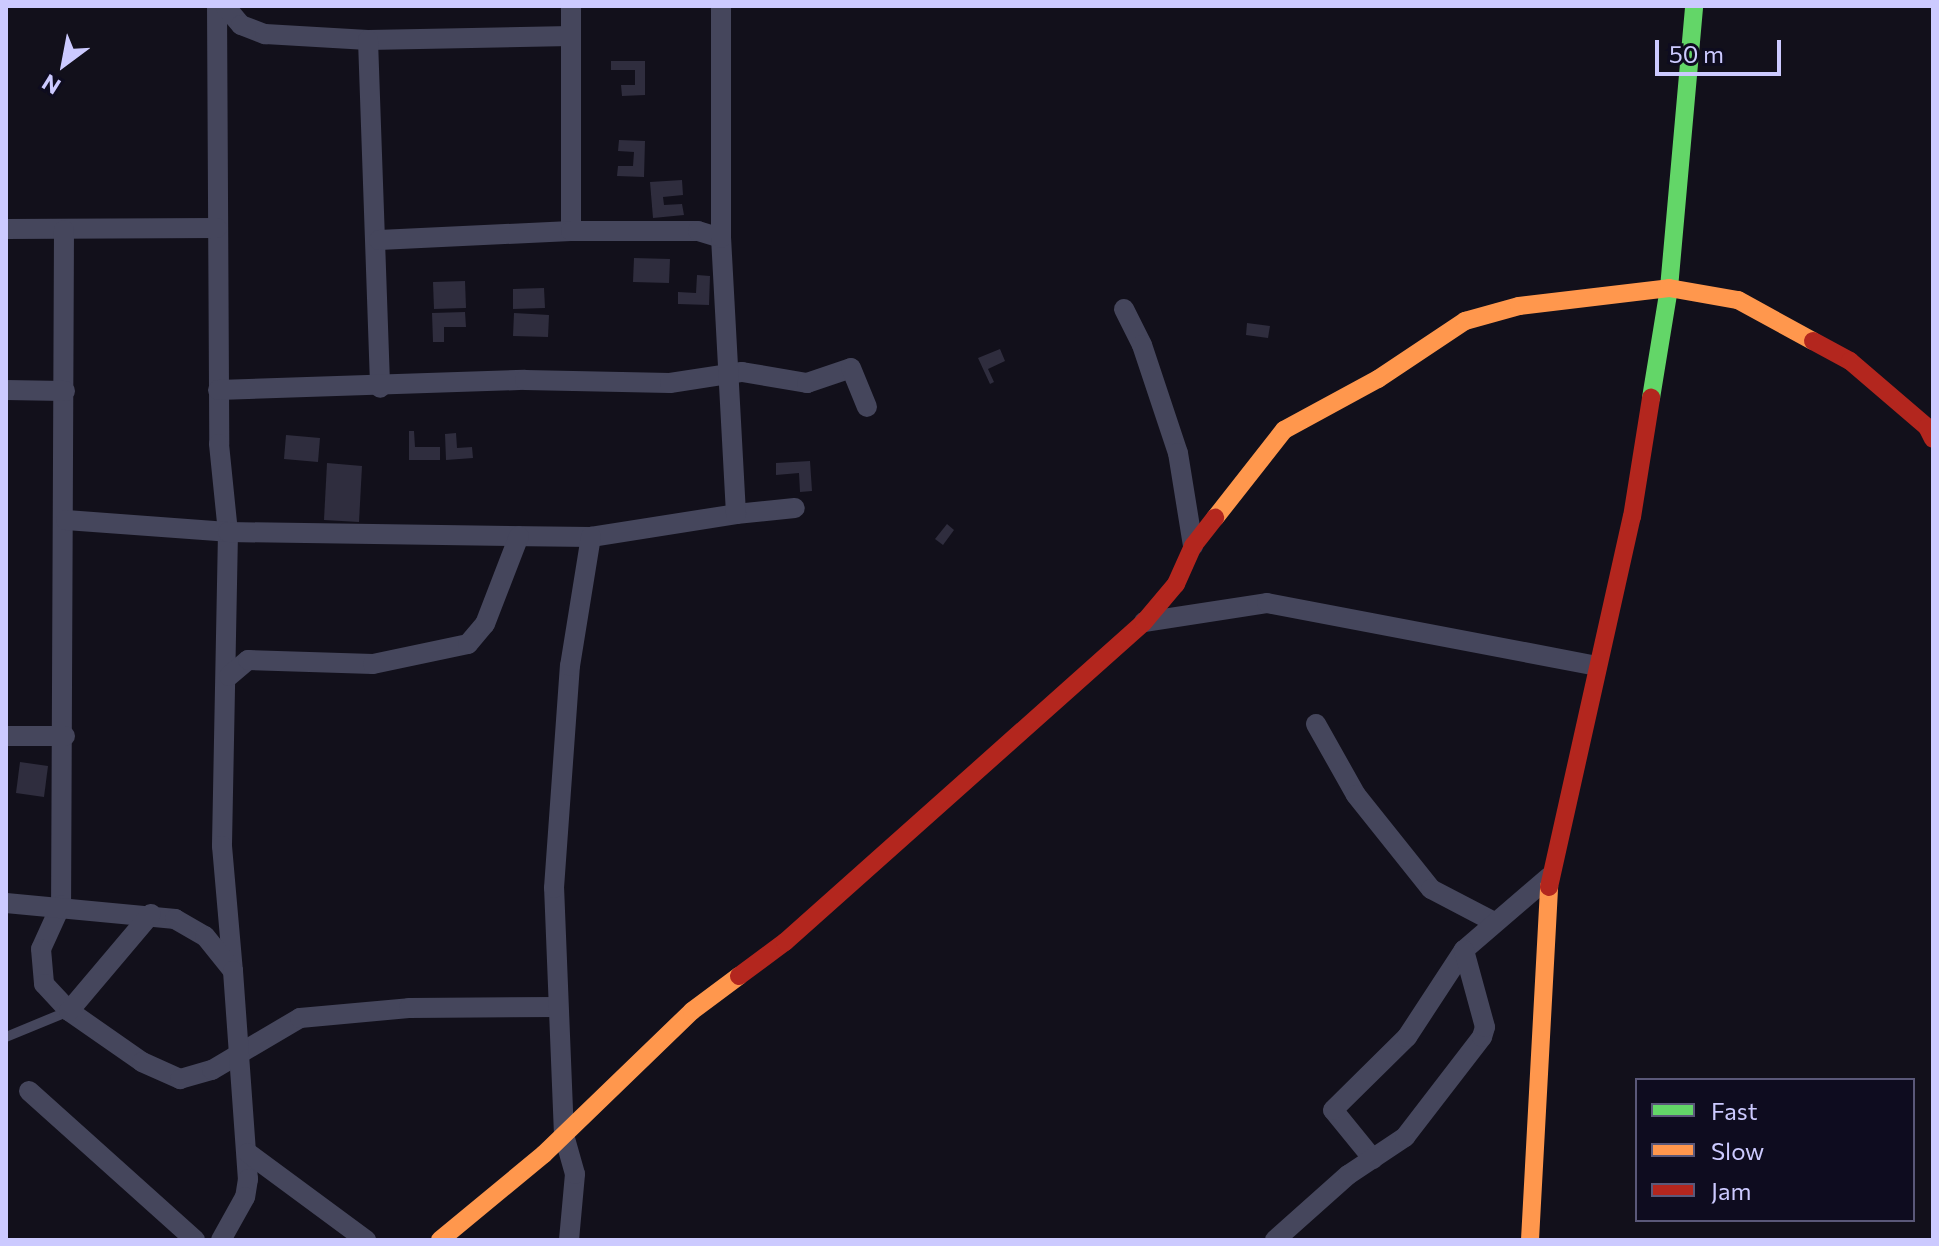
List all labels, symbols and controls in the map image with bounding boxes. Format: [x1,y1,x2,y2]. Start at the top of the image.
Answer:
north arrow [24,24,104,104]
scale bar [1659,24,1785,74]
text: 50 m [1669,39,1724,68]
text: N [37,69,65,101]
legend [1635,1078,1915,1222]
text: Fast [1711,1096,1758,1125]
text: Slow [1711,1136,1764,1165]
text: Jam [1711,1176,1751,1205]

